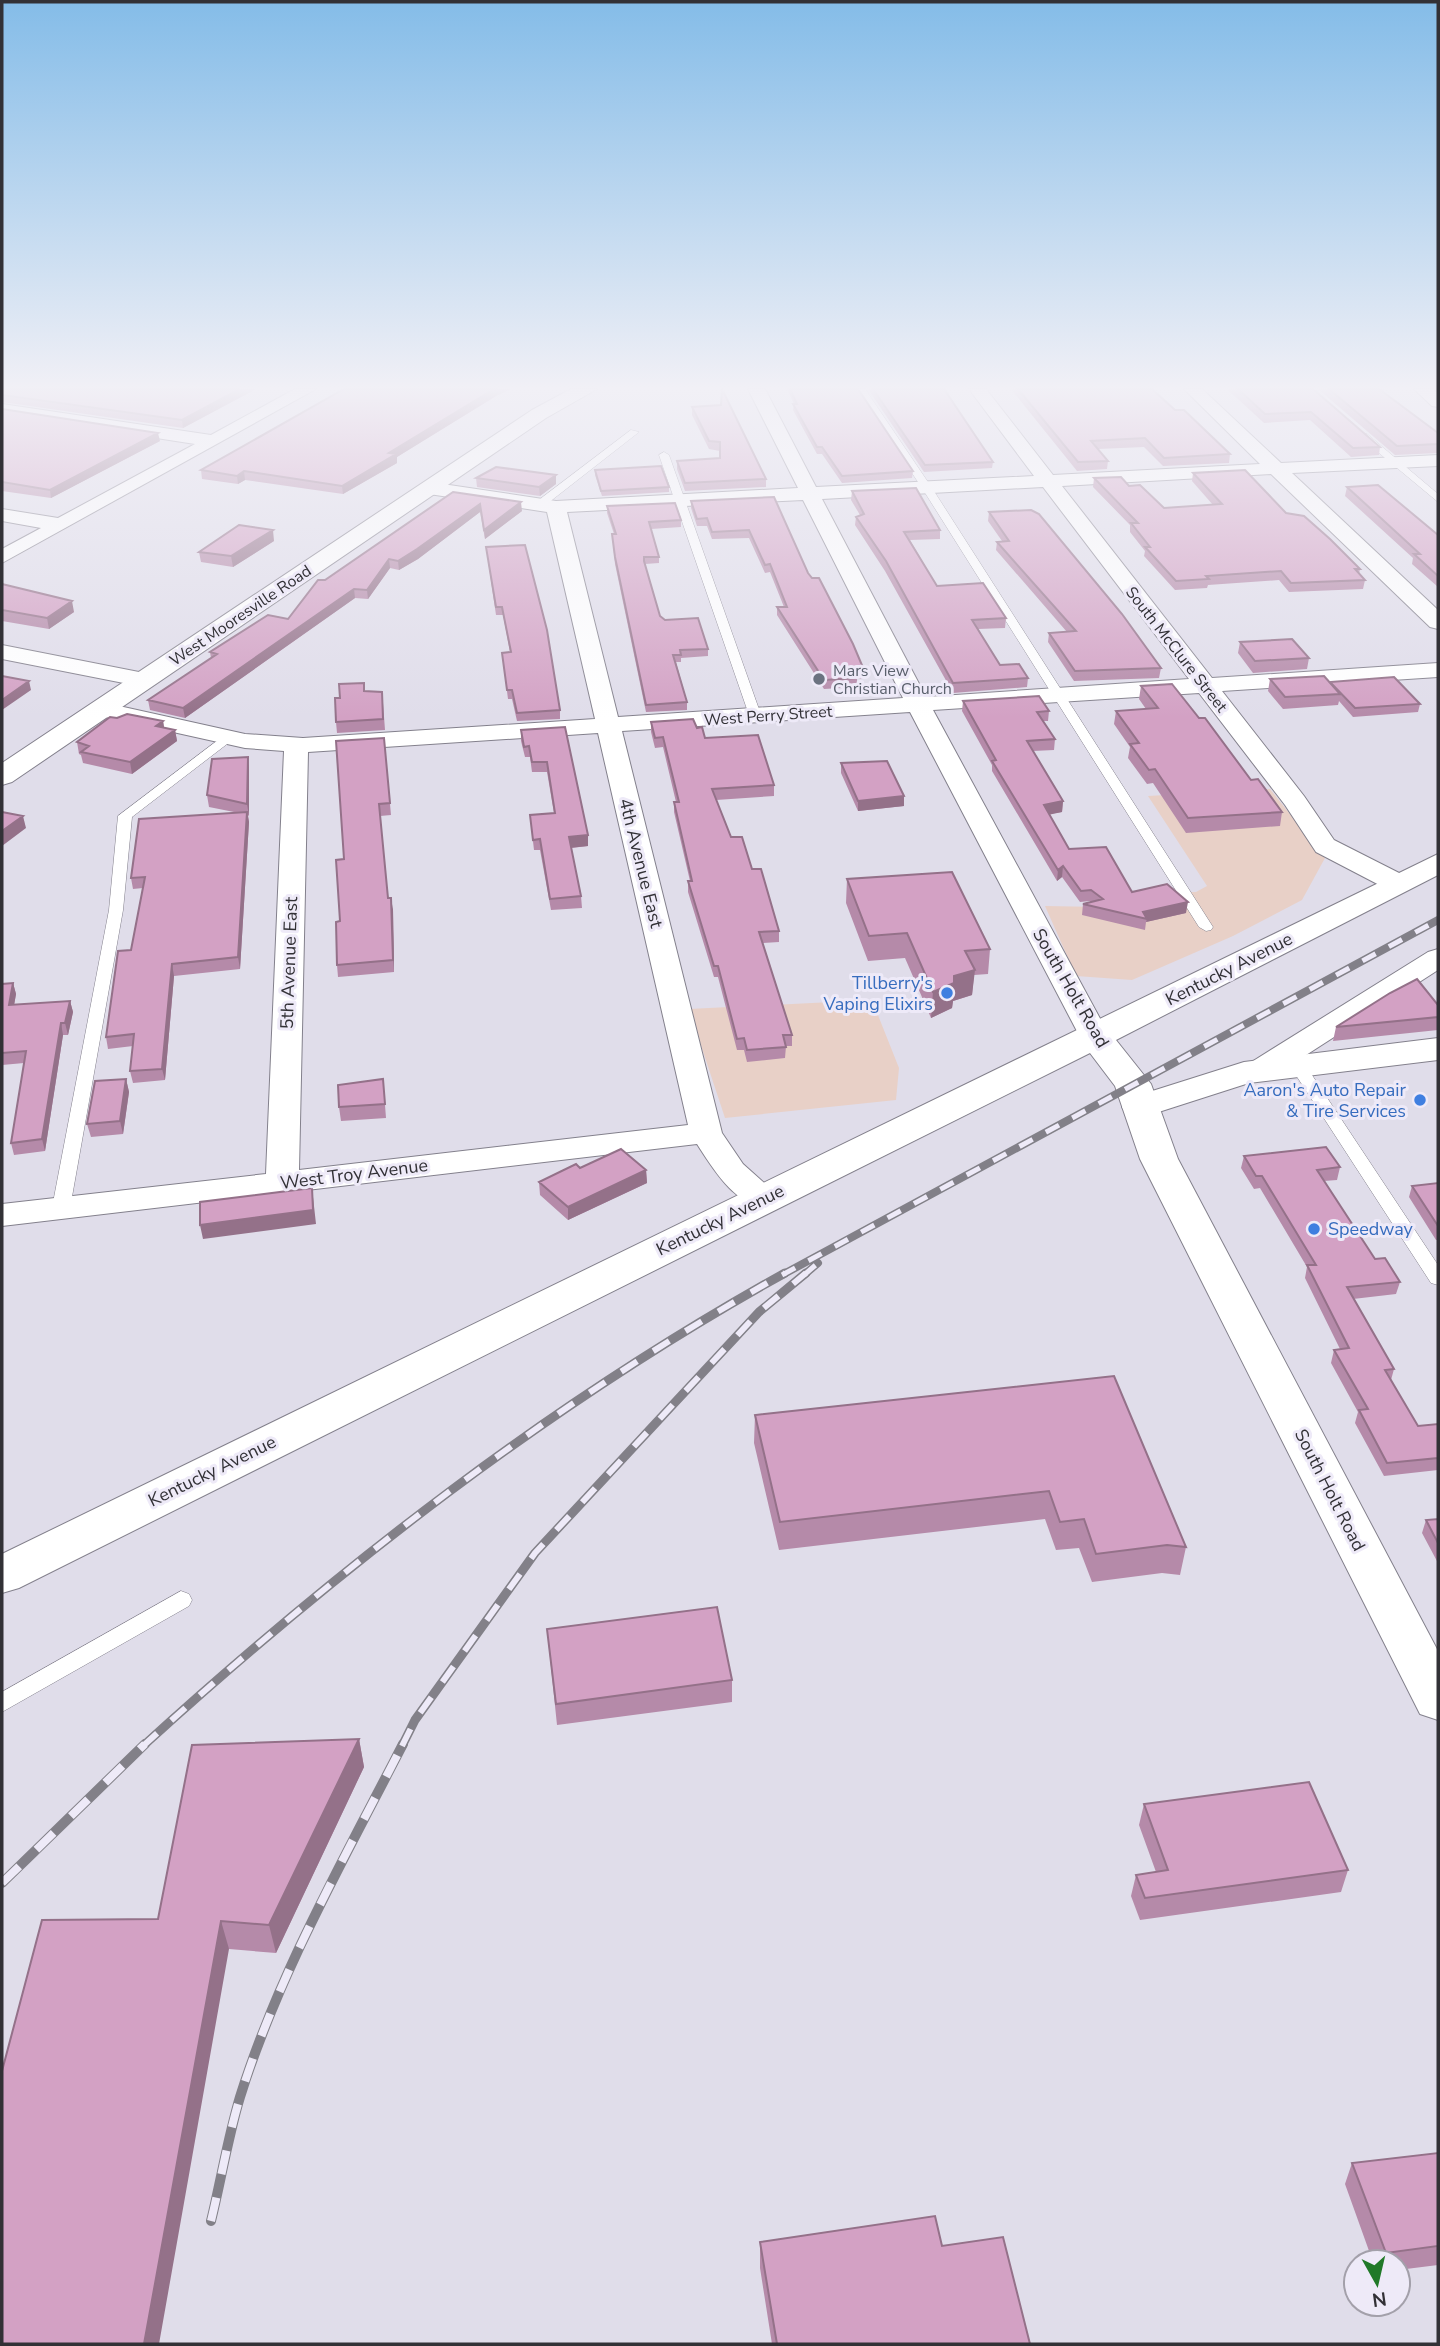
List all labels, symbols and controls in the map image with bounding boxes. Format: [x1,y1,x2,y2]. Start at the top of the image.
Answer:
street label: West Mooresville Road [165,560,316,672]
street label: South McClure Street [1120,582,1233,717]
place label: Mars View Christian Church [833,660,952,700]
marker: Mars View Christian Church [811,671,827,687]
street label: West Perry Street [703,701,833,731]
street label: 4th Avenue East [613,796,669,931]
street label: 5th Avenue East [275,896,303,1030]
street label: South Holt Road [1027,924,1115,1052]
street label: Kentucky Avenue [1161,927,1297,1011]
place label: Tillberry's Vaping Elixirs [822,971,933,1016]
marker: Tillberry's Vaping Elixirs [939,985,955,1001]
place label: Aaron's Auto Repair & Tire Services [1243,1078,1407,1123]
marker: Aaron's Auto Repair & Tire Services [1412,1092,1428,1108]
street label: West Troy Avenue [279,1153,429,1195]
street label: Kentucky Avenue [652,1179,788,1261]
place label: Speedway [1328,1217,1414,1241]
marker: Speedway [1306,1221,1322,1237]
street label: South Holt Road [1289,1425,1371,1555]
street label: Kentucky Avenue [144,1430,280,1512]
north arrow [1342,2248,1412,2318]
text: N [1370,2285,1388,2313]

